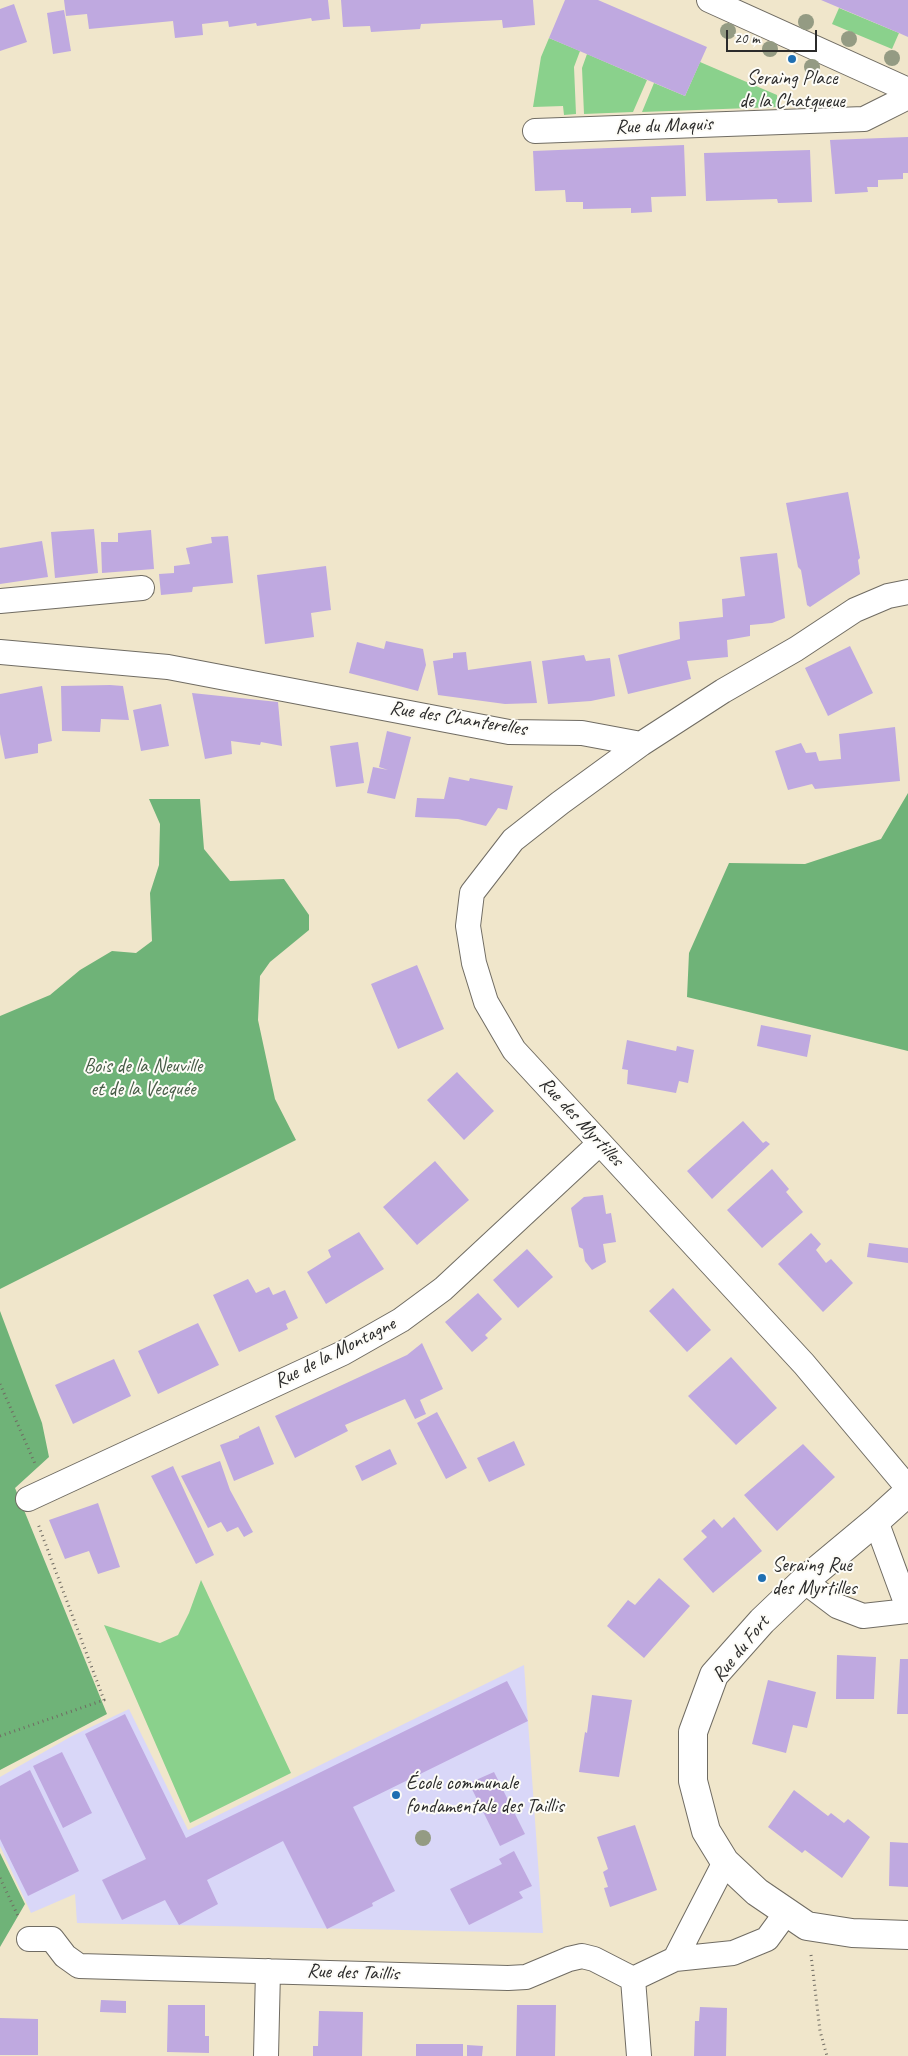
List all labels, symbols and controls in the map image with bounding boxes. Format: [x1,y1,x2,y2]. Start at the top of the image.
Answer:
scale bar [728,20,819,52]
text: 20 m [734,29,760,48]
marker: Seraing Place de la Chatqueue [786,53,798,65]
place label: Seraing Place de la Chatqueue [739,67,845,114]
street label: Rue du Maquis [615,112,713,140]
street label: Rue des Chanterelles [388,696,528,742]
park label: Bois de la Neuville et de la Vecquée [84,1055,202,1102]
street label: Rue des Myrtilles [533,1072,629,1172]
street label: Rue de la Montagne [270,1312,400,1394]
place label: Seraing Rue des Myrtilles [772,1554,857,1601]
marker: Seraing Rue des Myrtilles [756,1572,768,1584]
street label: Rue du Fort [707,1611,775,1687]
place label: École communale fondamentale des Taillis [406,1772,564,1819]
marker: École communale fondamentale des Taillis [390,1789,402,1801]
street label: Rue des Taillis [307,1959,399,1987]

